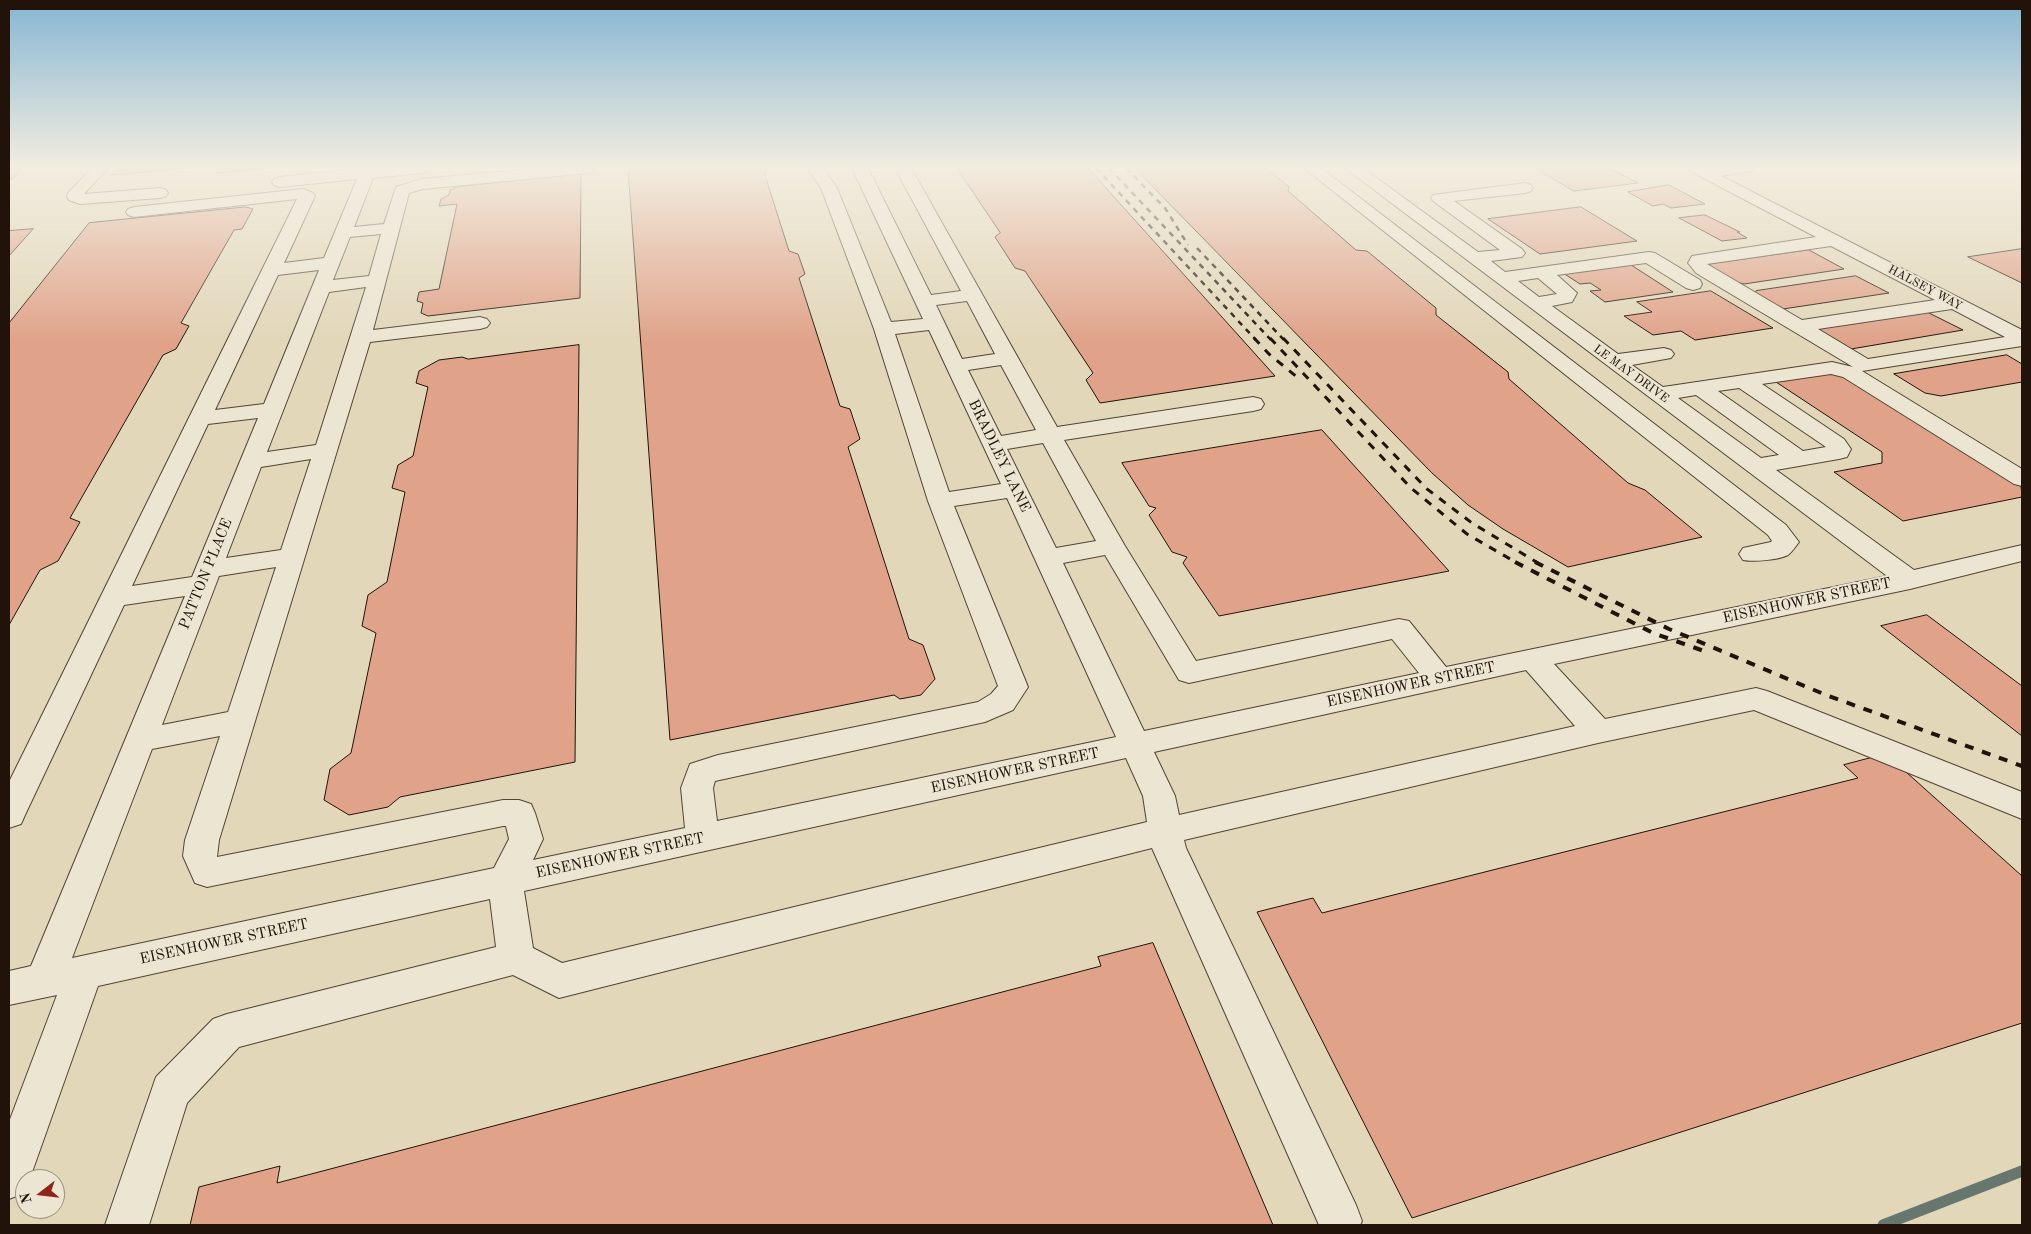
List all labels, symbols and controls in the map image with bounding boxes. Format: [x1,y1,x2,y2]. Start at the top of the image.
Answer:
street label: HALSEY WAY [1885,262,1965,314]
street label: LE MAY DRIVE [1590,342,1672,406]
street label: BRADLEY LANE [964,397,1034,515]
street label: PATTON PLACE [175,516,237,632]
street label: EISENHOWER STREET [1721,574,1893,628]
street label: EISENHOWER STREET [1325,658,1497,712]
street label: EISENHOWER STREET [929,744,1101,798]
street label: EISENHOWER STREET [534,829,706,883]
street label: EISENHOWER STREET [138,915,310,969]
north arrow [15,1169,65,1219]
text: N [18,1191,35,1205]

